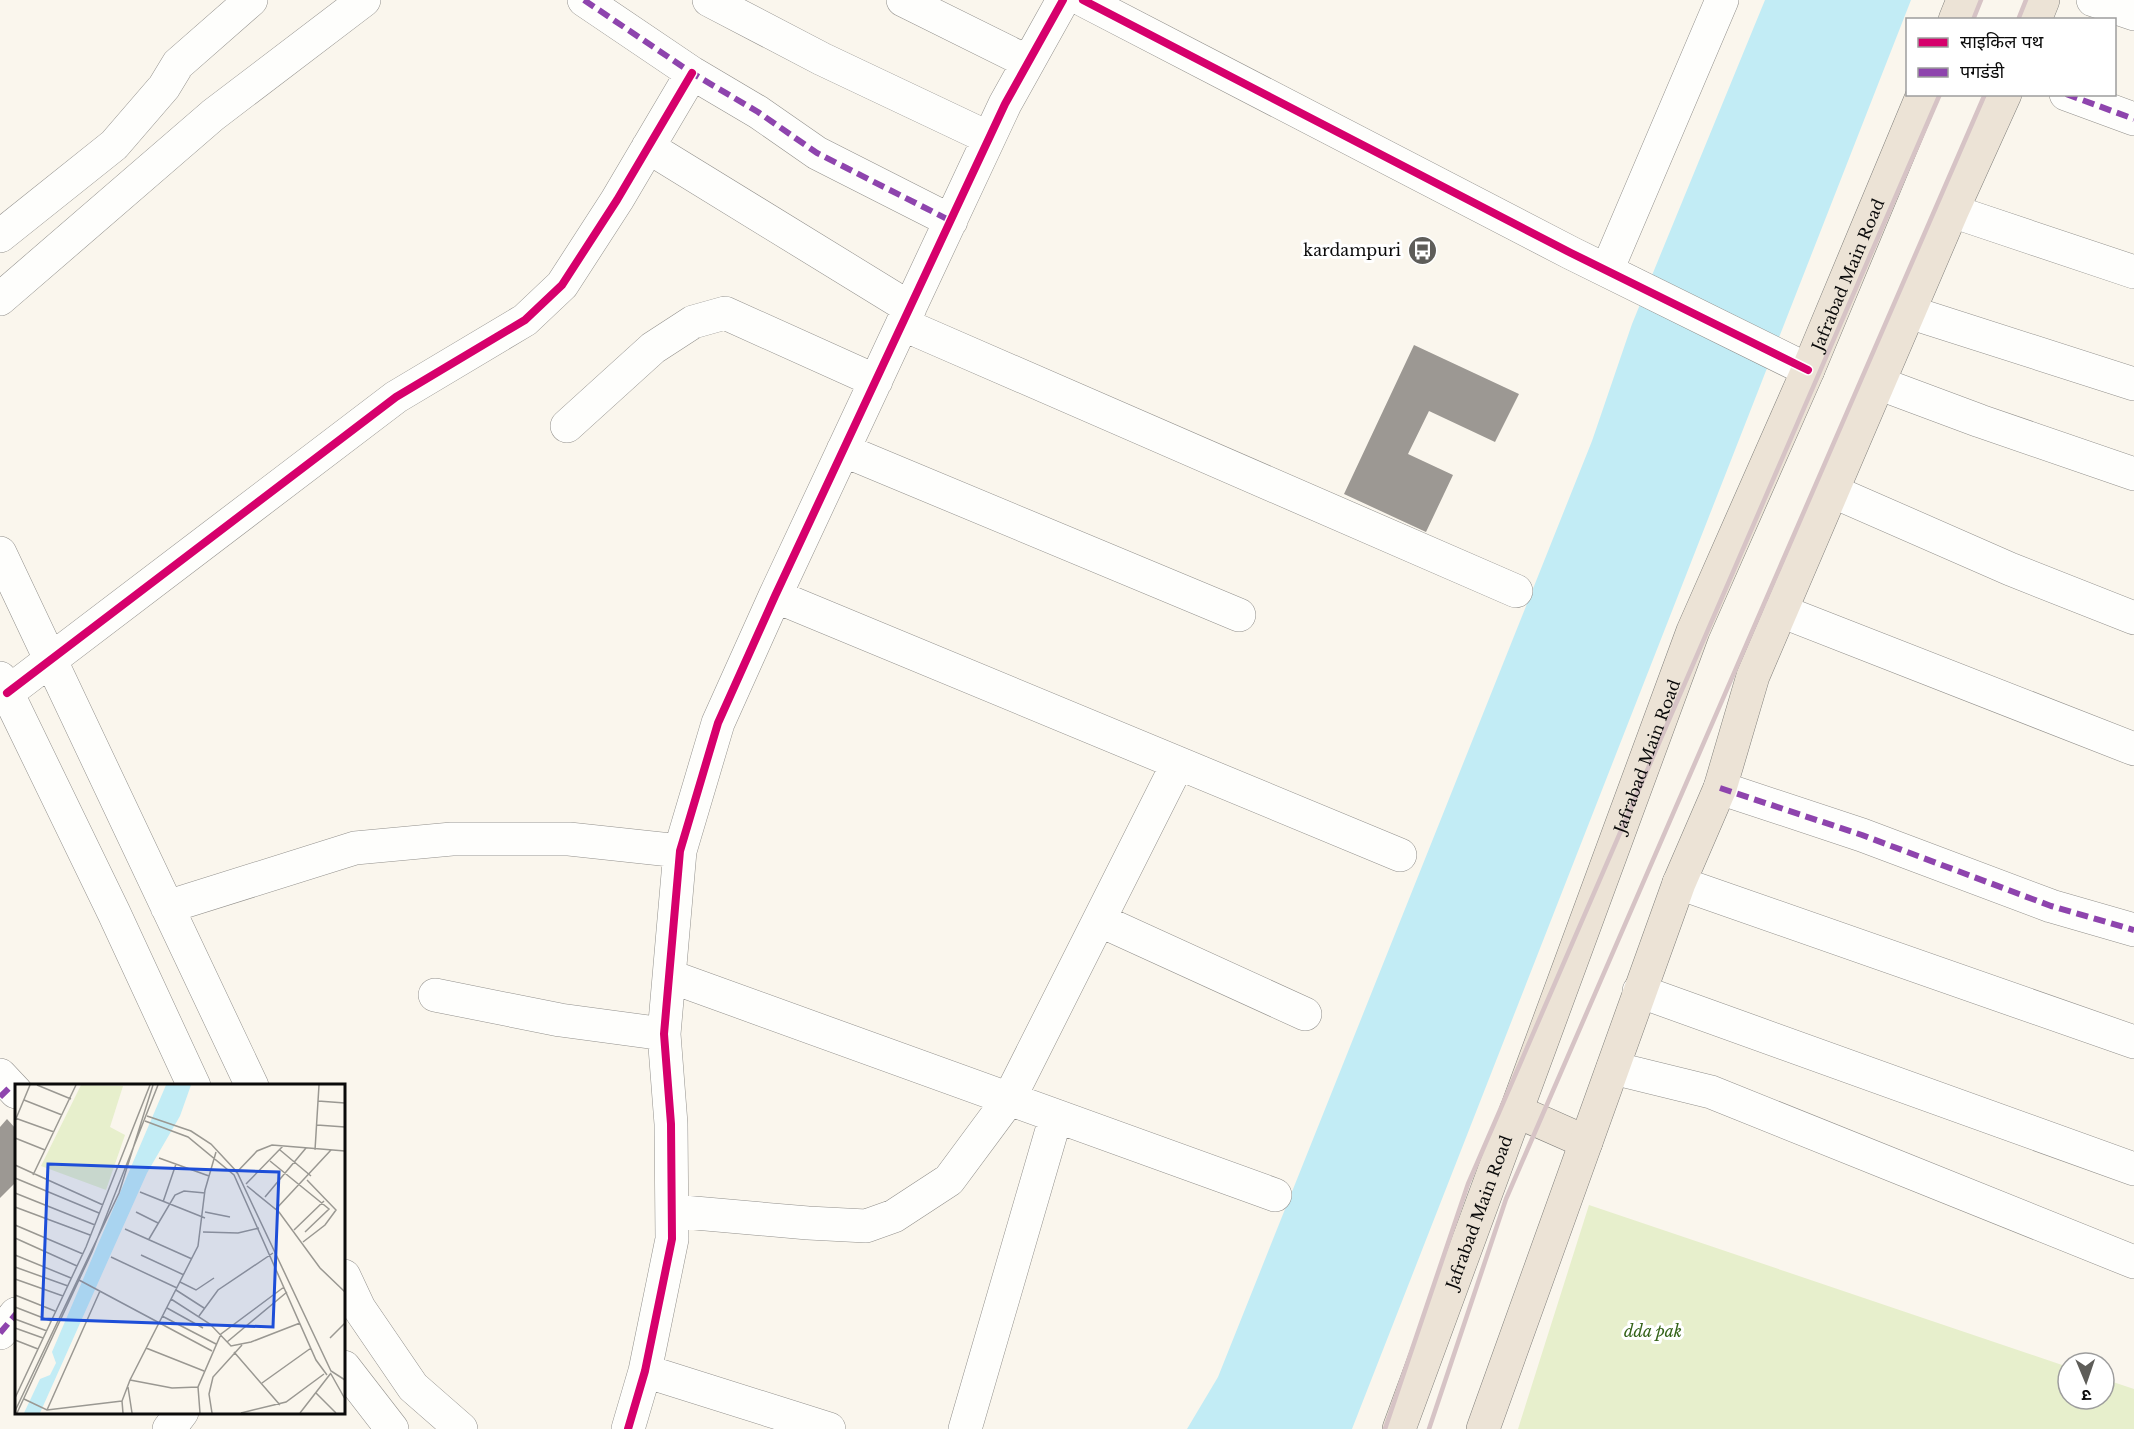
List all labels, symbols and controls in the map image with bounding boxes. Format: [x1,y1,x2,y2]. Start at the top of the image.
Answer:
legend [1906,18,2116,96]
text: साइकिल पथ [1960,31,2044,53]
text: पगडंडी [1960,61,2005,83]
street label: Jafrabad Main Road [1806,196,1888,355]
bus stop icon: kardampuri [1406,234,1438,266]
place label: kardampuri [1303,240,1402,260]
street label: Jafrabad Main Road [1609,676,1684,838]
inset map [15,1084,345,1414]
street label: Jafrabad Main Road [1441,1132,1516,1294]
park label: dda pak [1624,1321,1682,1341]
north arrow [2056,1351,2116,1411]
text: उ [2081,1386,2092,1406]

